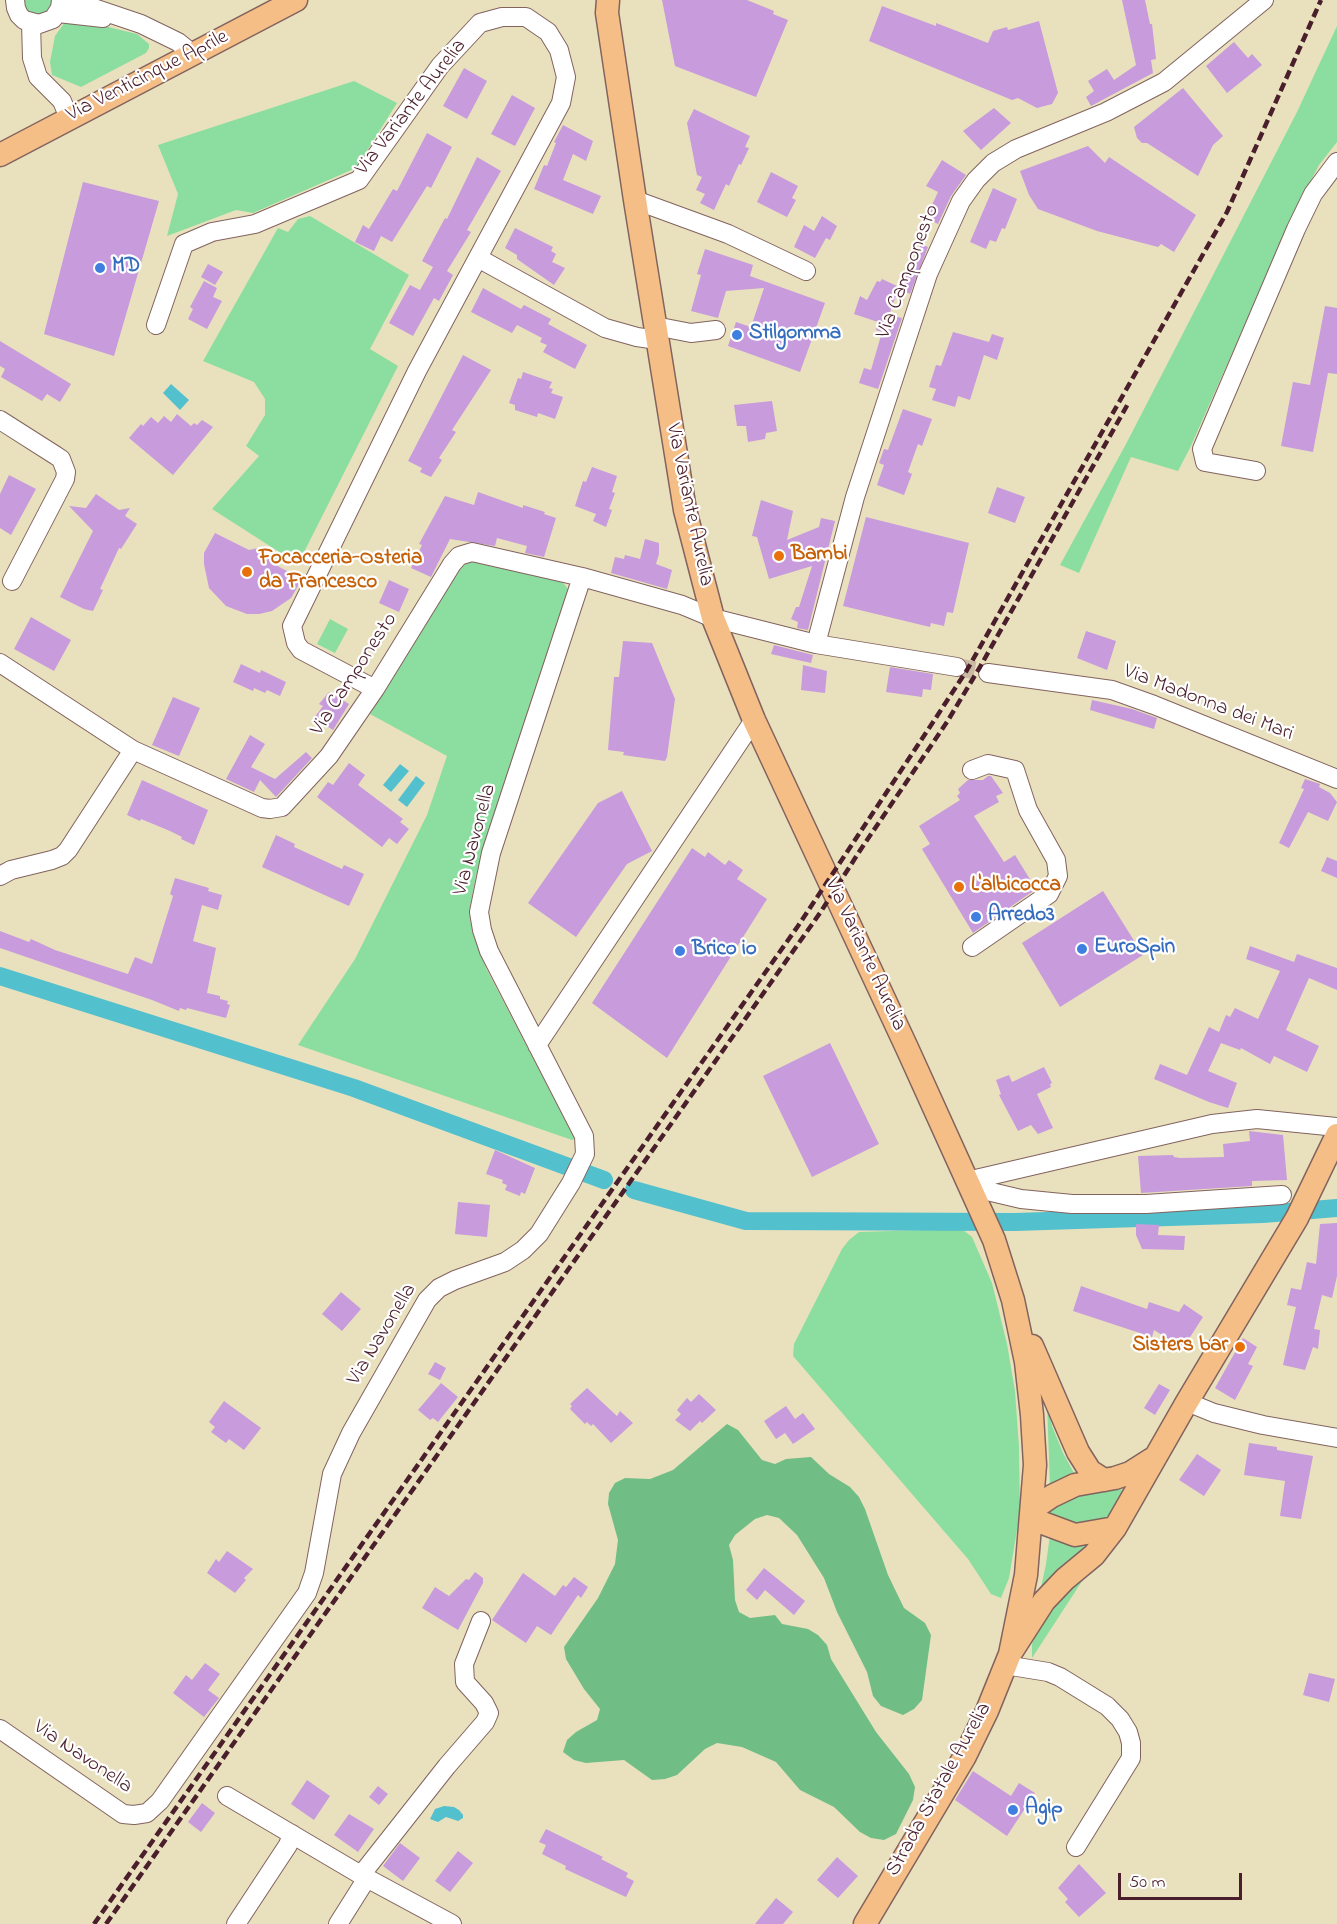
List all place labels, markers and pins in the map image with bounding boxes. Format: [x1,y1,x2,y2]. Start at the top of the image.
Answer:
place label: MD [112,255,140,281]
marker: MD [93,261,107,275]
place label: Stilgomma [749,322,841,348]
marker: Stilgomma [730,328,744,342]
place label: Bambi [791,543,848,569]
place label: Focacceria-Osteria da Francesco [259,547,422,597]
marker: Bambi [772,549,786,563]
marker: Focacceria-Osteria da Francesco [240,565,254,579]
place label: L'albicocca [971,874,1061,900]
marker: L'albicocca [952,880,966,894]
place label: Arredo3 [988,904,1055,930]
marker: Arredo3 [969,910,983,924]
place label: EuroSpin [1094,936,1175,962]
place label: Brico io [692,938,757,964]
marker: EuroSpin [1075,942,1089,956]
marker: Brico io [673,944,687,958]
place label: Sisters bar [1132,1334,1228,1360]
marker: Sisters bar [1233,1340,1247,1354]
place label: Agip [1025,1797,1063,1823]
marker: Agip [1006,1803,1020,1817]

